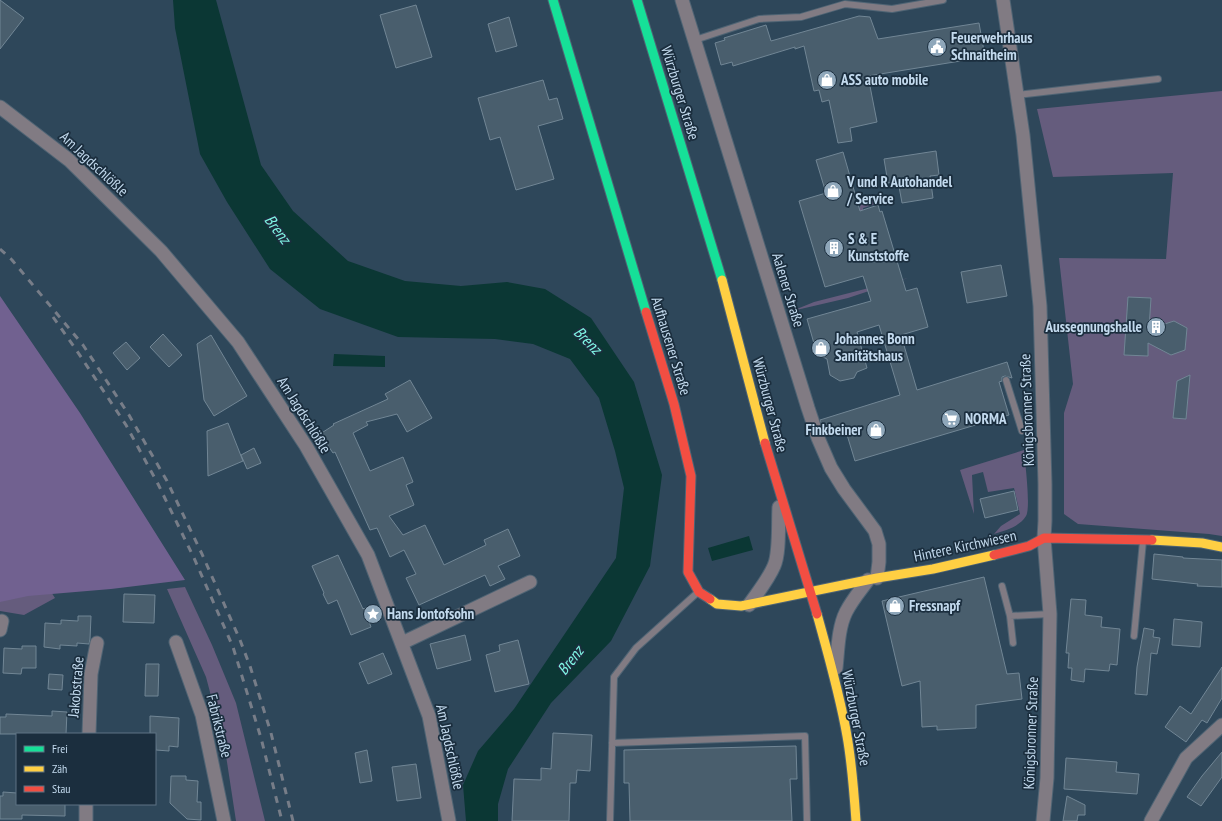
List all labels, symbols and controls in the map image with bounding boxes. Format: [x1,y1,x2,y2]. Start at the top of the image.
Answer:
place label: Feuerwehrhaus Schnaitheim [951,28,1032,64]
public building icon: Feuerwehrhaus Schnaitheim [926,36,948,58]
street label: Würzburger Straße [657,44,704,142]
shop icon: ASS auto mobile [816,69,838,91]
place label: ASS auto mobile [840,70,928,89]
street label: Am Jagdschlößle [56,127,133,200]
place label: V und R Autohandel / Service [846,172,953,208]
shop icon: V und R Autohandel / Service [822,180,844,202]
water label: Brenz [261,210,297,249]
place label: S & E Kunststoffe [848,229,909,265]
building icon: S & E Kunststoffe [823,237,845,259]
street label: Aalener Straße [768,250,809,329]
street label: Aufhausener Straße [647,294,695,397]
building icon: Aussegnungshalle [1145,316,1167,338]
place label: Aussegnungshalle [1045,317,1142,336]
water label: Brenz [570,322,608,360]
place label: Johannes Bonn Sanitätshaus [834,329,915,365]
shop icon: Johannes Bonn Sanitätshaus [810,337,832,359]
street label: Königsbronner Straße [1015,353,1038,467]
street label: Würzburger Straße [749,356,792,454]
street label: Am Jagdschlößle [273,373,335,457]
supermarket icon: NORMA [940,408,962,430]
place label: NORMA [965,409,1007,428]
shop icon: Finkbeiner [865,419,887,441]
place label: Finkbeiner [805,420,863,439]
street label: Hintere Kirchwiesen [912,525,1018,566]
shop icon: Fressnapf [884,595,906,617]
place label: Fressnapf [909,596,961,615]
place icon: Hans Jontofsohn [362,603,384,625]
place label: Hans Jontofsohn [387,604,475,623]
water label: Brenz [552,640,589,678]
street label: Jakobstraße [63,656,88,719]
street label: Würzburger Straße [838,668,875,767]
street label: Königsbronner Straße [1019,676,1042,790]
street label: Fabrikstraße [202,692,237,760]
street label: Am Jagdschlößle [432,703,469,791]
legend [16,733,156,805]
text: Frei [52,741,68,756]
text: Zäh [52,761,67,776]
text: Stau [52,781,70,796]

